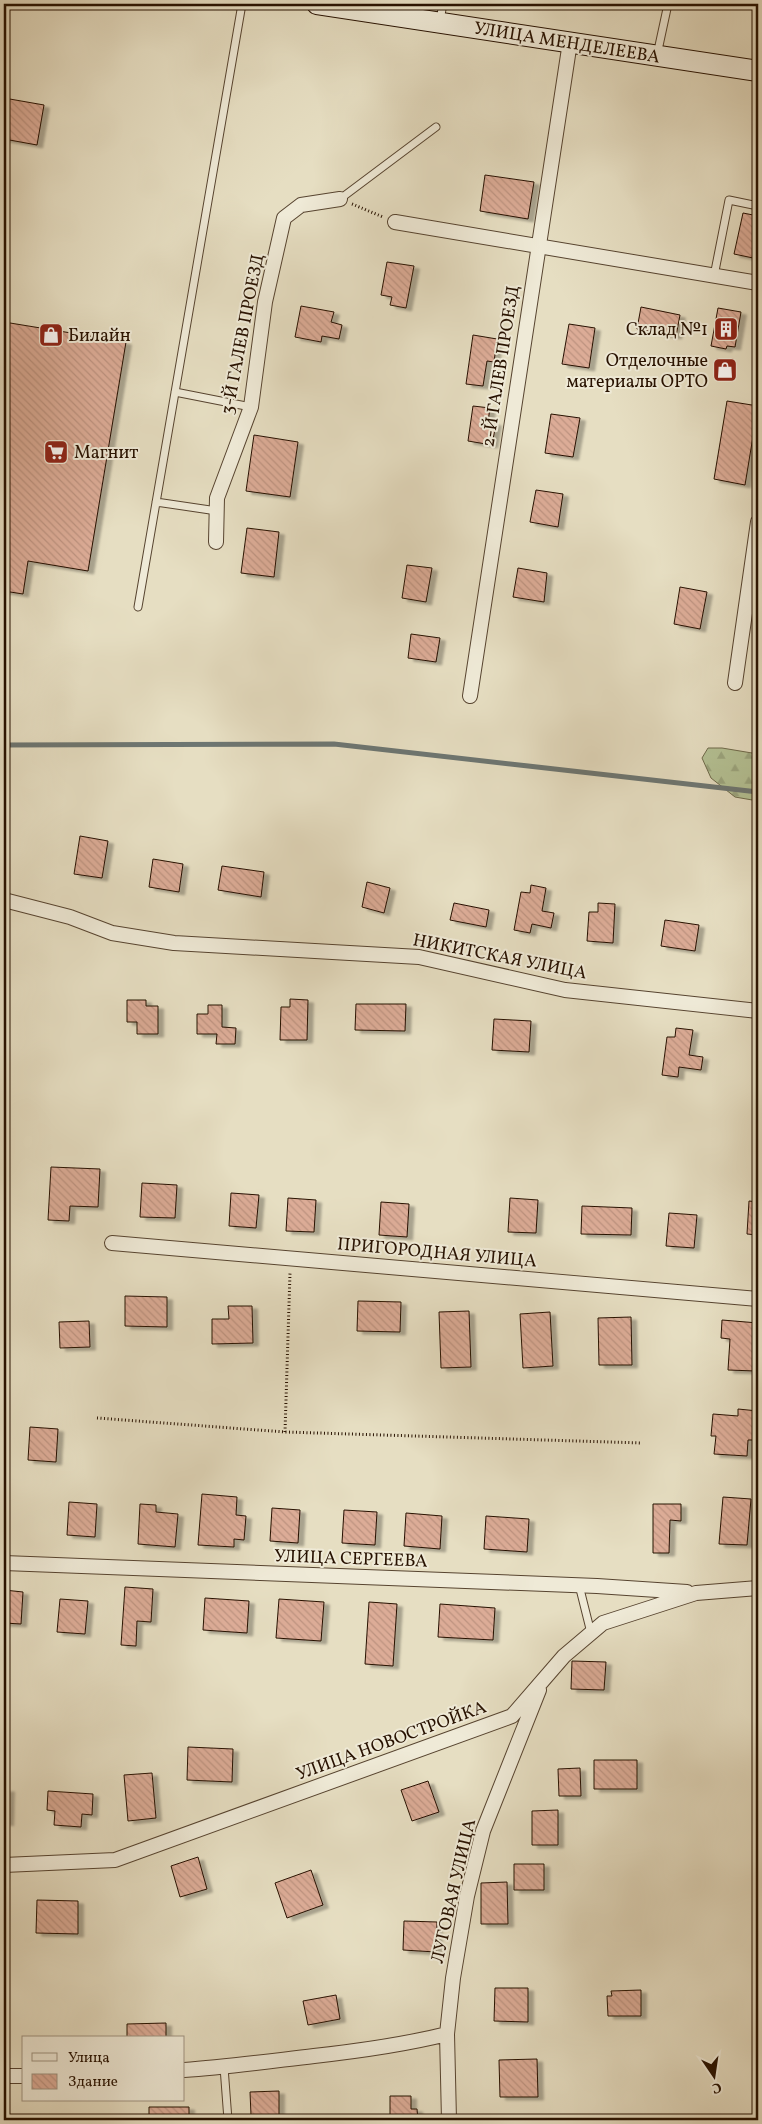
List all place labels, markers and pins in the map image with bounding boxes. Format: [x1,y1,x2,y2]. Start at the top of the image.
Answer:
building icon: Склад №1 [713,316,739,342]
place label: Склад №1 [626,318,708,343]
shop icon: Билайн [38,322,64,348]
place label: Билайн [68,324,131,349]
place label: Отделочные материалы ОРТО [566,349,708,395]
shop icon: Отделочные материалы ОРТО [712,357,738,383]
supermarket icon: Магнит [43,439,69,465]
place label: Магнит [74,441,138,466]

